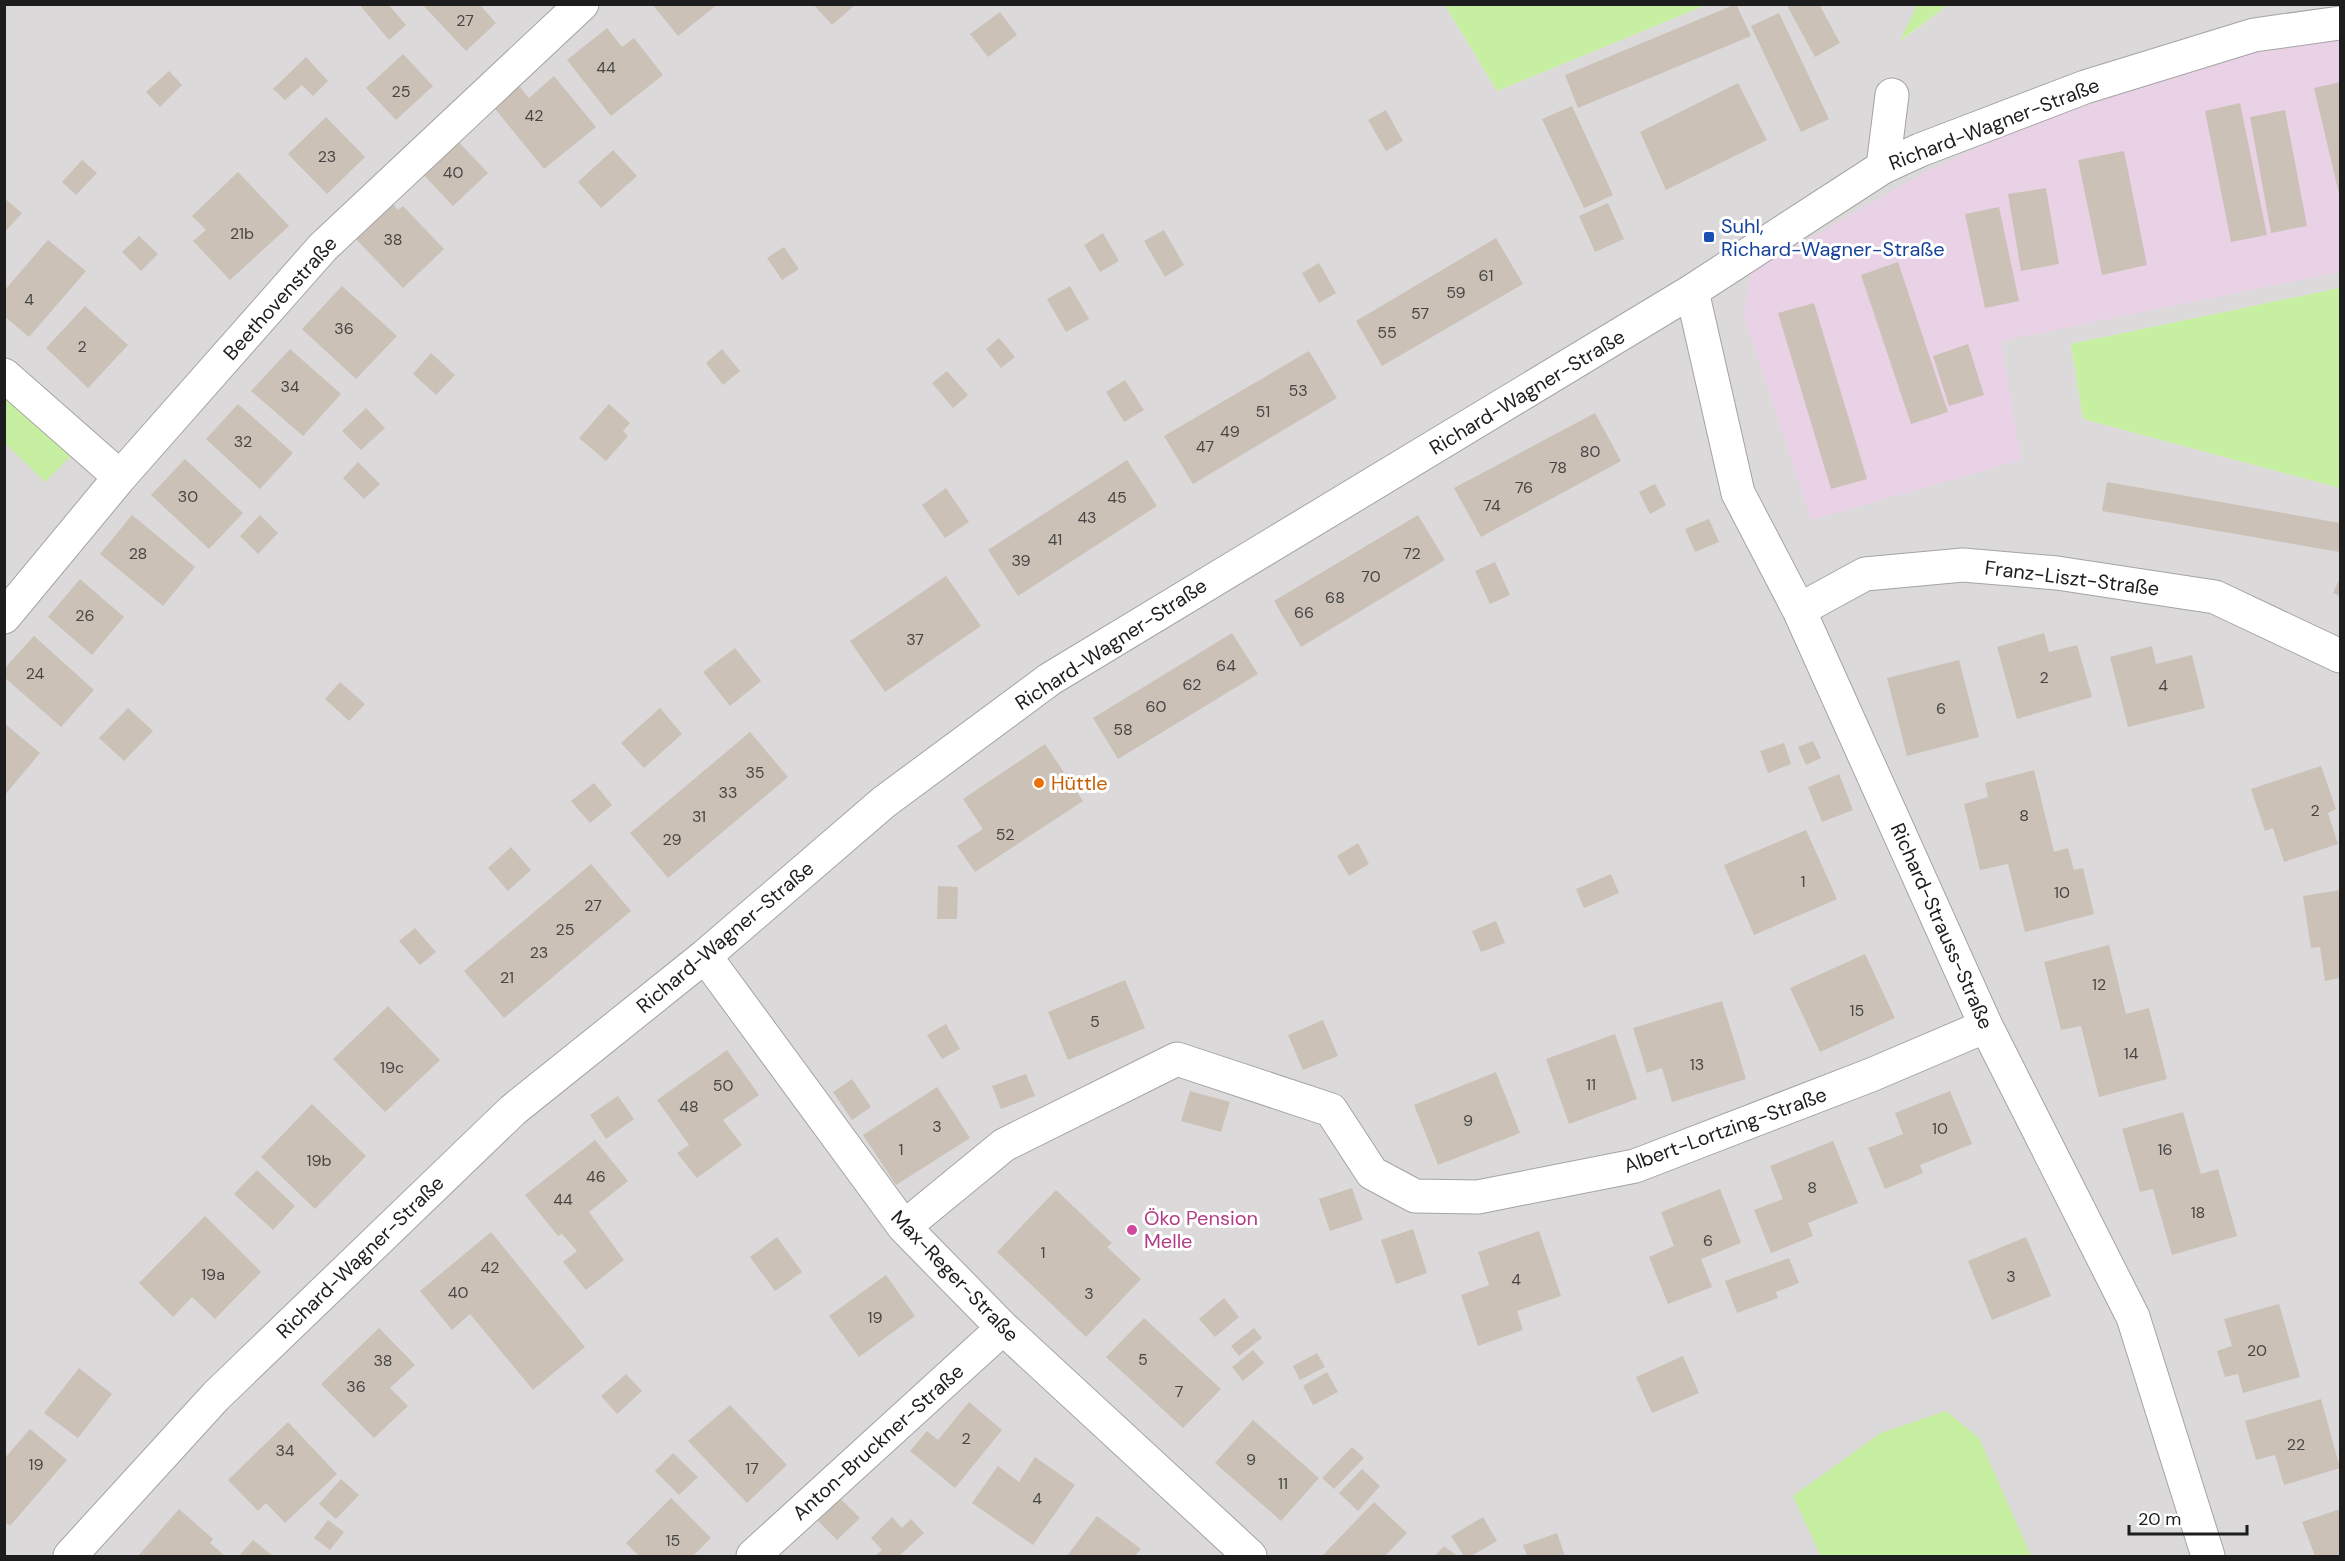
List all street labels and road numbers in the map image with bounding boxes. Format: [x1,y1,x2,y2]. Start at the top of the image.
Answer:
street label: Richard-Wagner-Straße [1885,72,2103,176]
street label: Beethovenstraße [217,231,343,365]
street label: Richard-Wagner-Straße [1424,323,1630,461]
street label: Franz-Liszt-Straße [1983,554,2161,602]
street label: Richard-Wagner-Straße [1010,572,1212,716]
street label: Richard-Strauss-Straße [1885,819,1999,1033]
street label: Richard-Wagner-Straße [631,855,819,1019]
street label: Albert-Lortzing-Straße [1620,1081,1830,1179]
street label: Richard-Wagner-Straße [271,1170,449,1344]
street label: Max-Reger-Straße [885,1205,1025,1347]
street label: Anton-Bruckner-Straße [787,1358,969,1526]

